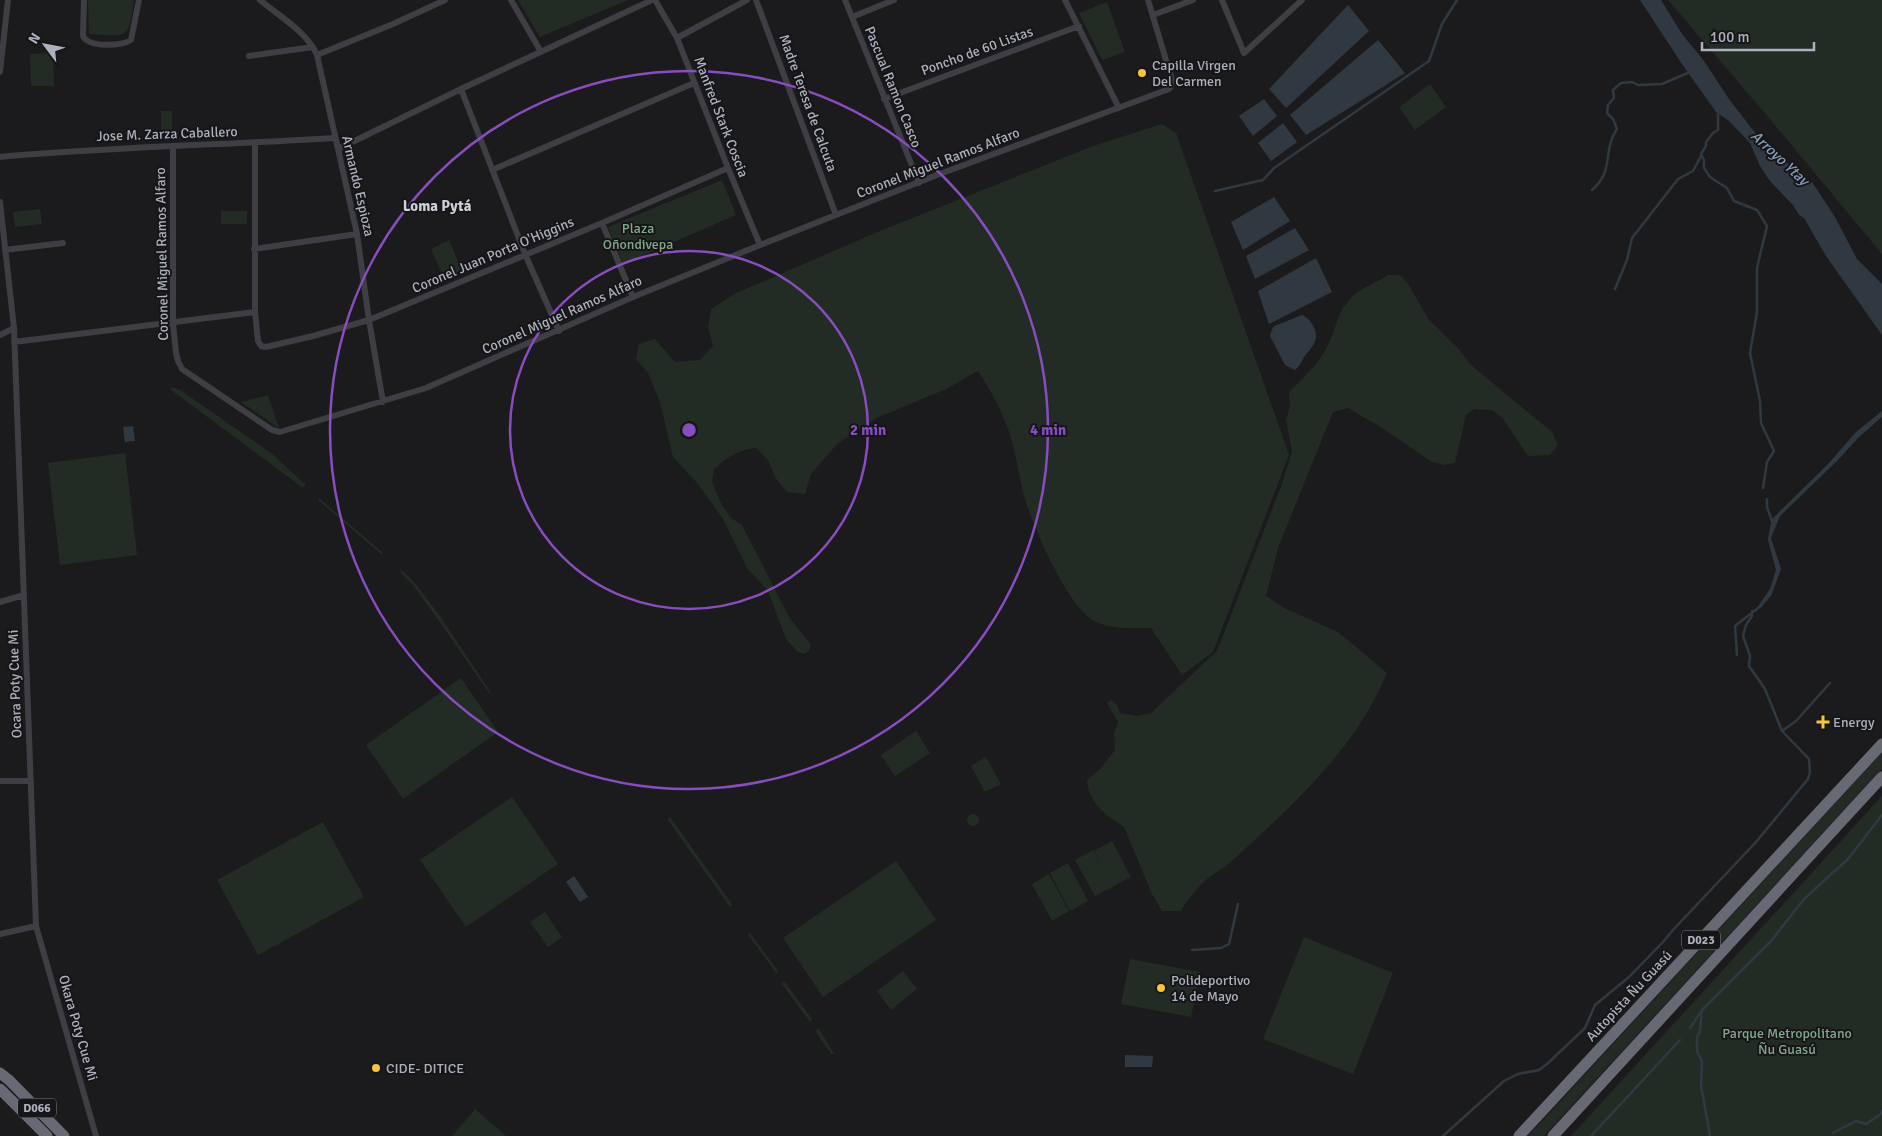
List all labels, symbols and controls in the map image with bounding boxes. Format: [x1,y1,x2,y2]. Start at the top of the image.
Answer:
north arrow [20,20,70,70]
scale bar [1702,20,1814,52]
street label: Poncho de 60 Listas [919,23,1035,79]
street label: Pascual Ramon Casco [861,24,925,150]
text: 100 m [1710,28,1750,46]
text: N [25,30,44,47]
street label: Madre Teresa de Calcuta [775,32,841,174]
street label: Manfred Stark Coscia [690,54,752,180]
place label: Capilla Virgen Del Carmen [1152,57,1236,90]
marker: Capilla Virgen Del Carmen [1136,67,1148,79]
street label: Jose M. Zarza Caballero [96,123,238,145]
street label: Coronel Miguel Ramos Alfaro [854,124,1022,202]
water label: Arroyo Ytay [1747,127,1814,191]
street label: Armando Espioza [338,134,378,238]
street label: Coronel Miguel Ramos Alfaro [152,167,172,341]
district label: Loma Pytá [403,197,472,215]
street label: Coronel Juan Porta O'Higgins [409,213,577,297]
park label: Plaza Oñondivepa [603,220,673,253]
street label: Coronel Miguel Ramos Alfaro [479,272,645,358]
centre of rings [680,421,698,439]
text: 2 min [850,421,886,439]
text: 4 min [1030,421,1066,439]
street label: Ocara Poty Cue Mi [5,629,25,739]
place label: Energy [1833,714,1875,731]
marker: Energy [1817,716,1829,728]
road number: D023 [1682,930,1720,950]
street label: Autopista Ñu Guasú [1582,947,1676,1045]
place label: Polideportivo 14 de Mayo [1171,972,1250,1005]
street label: Okara Poty Cue Mi [55,973,101,1083]
marker: Polideportivo 14 de Mayo [1155,982,1167,994]
park label: Parque Metropolitano Ñu Guasú [1722,1025,1852,1058]
place label: CIDE- DITICE [386,1060,464,1077]
marker: CIDE- DITICE [370,1062,382,1074]
road number: D066 [18,1098,56,1118]

